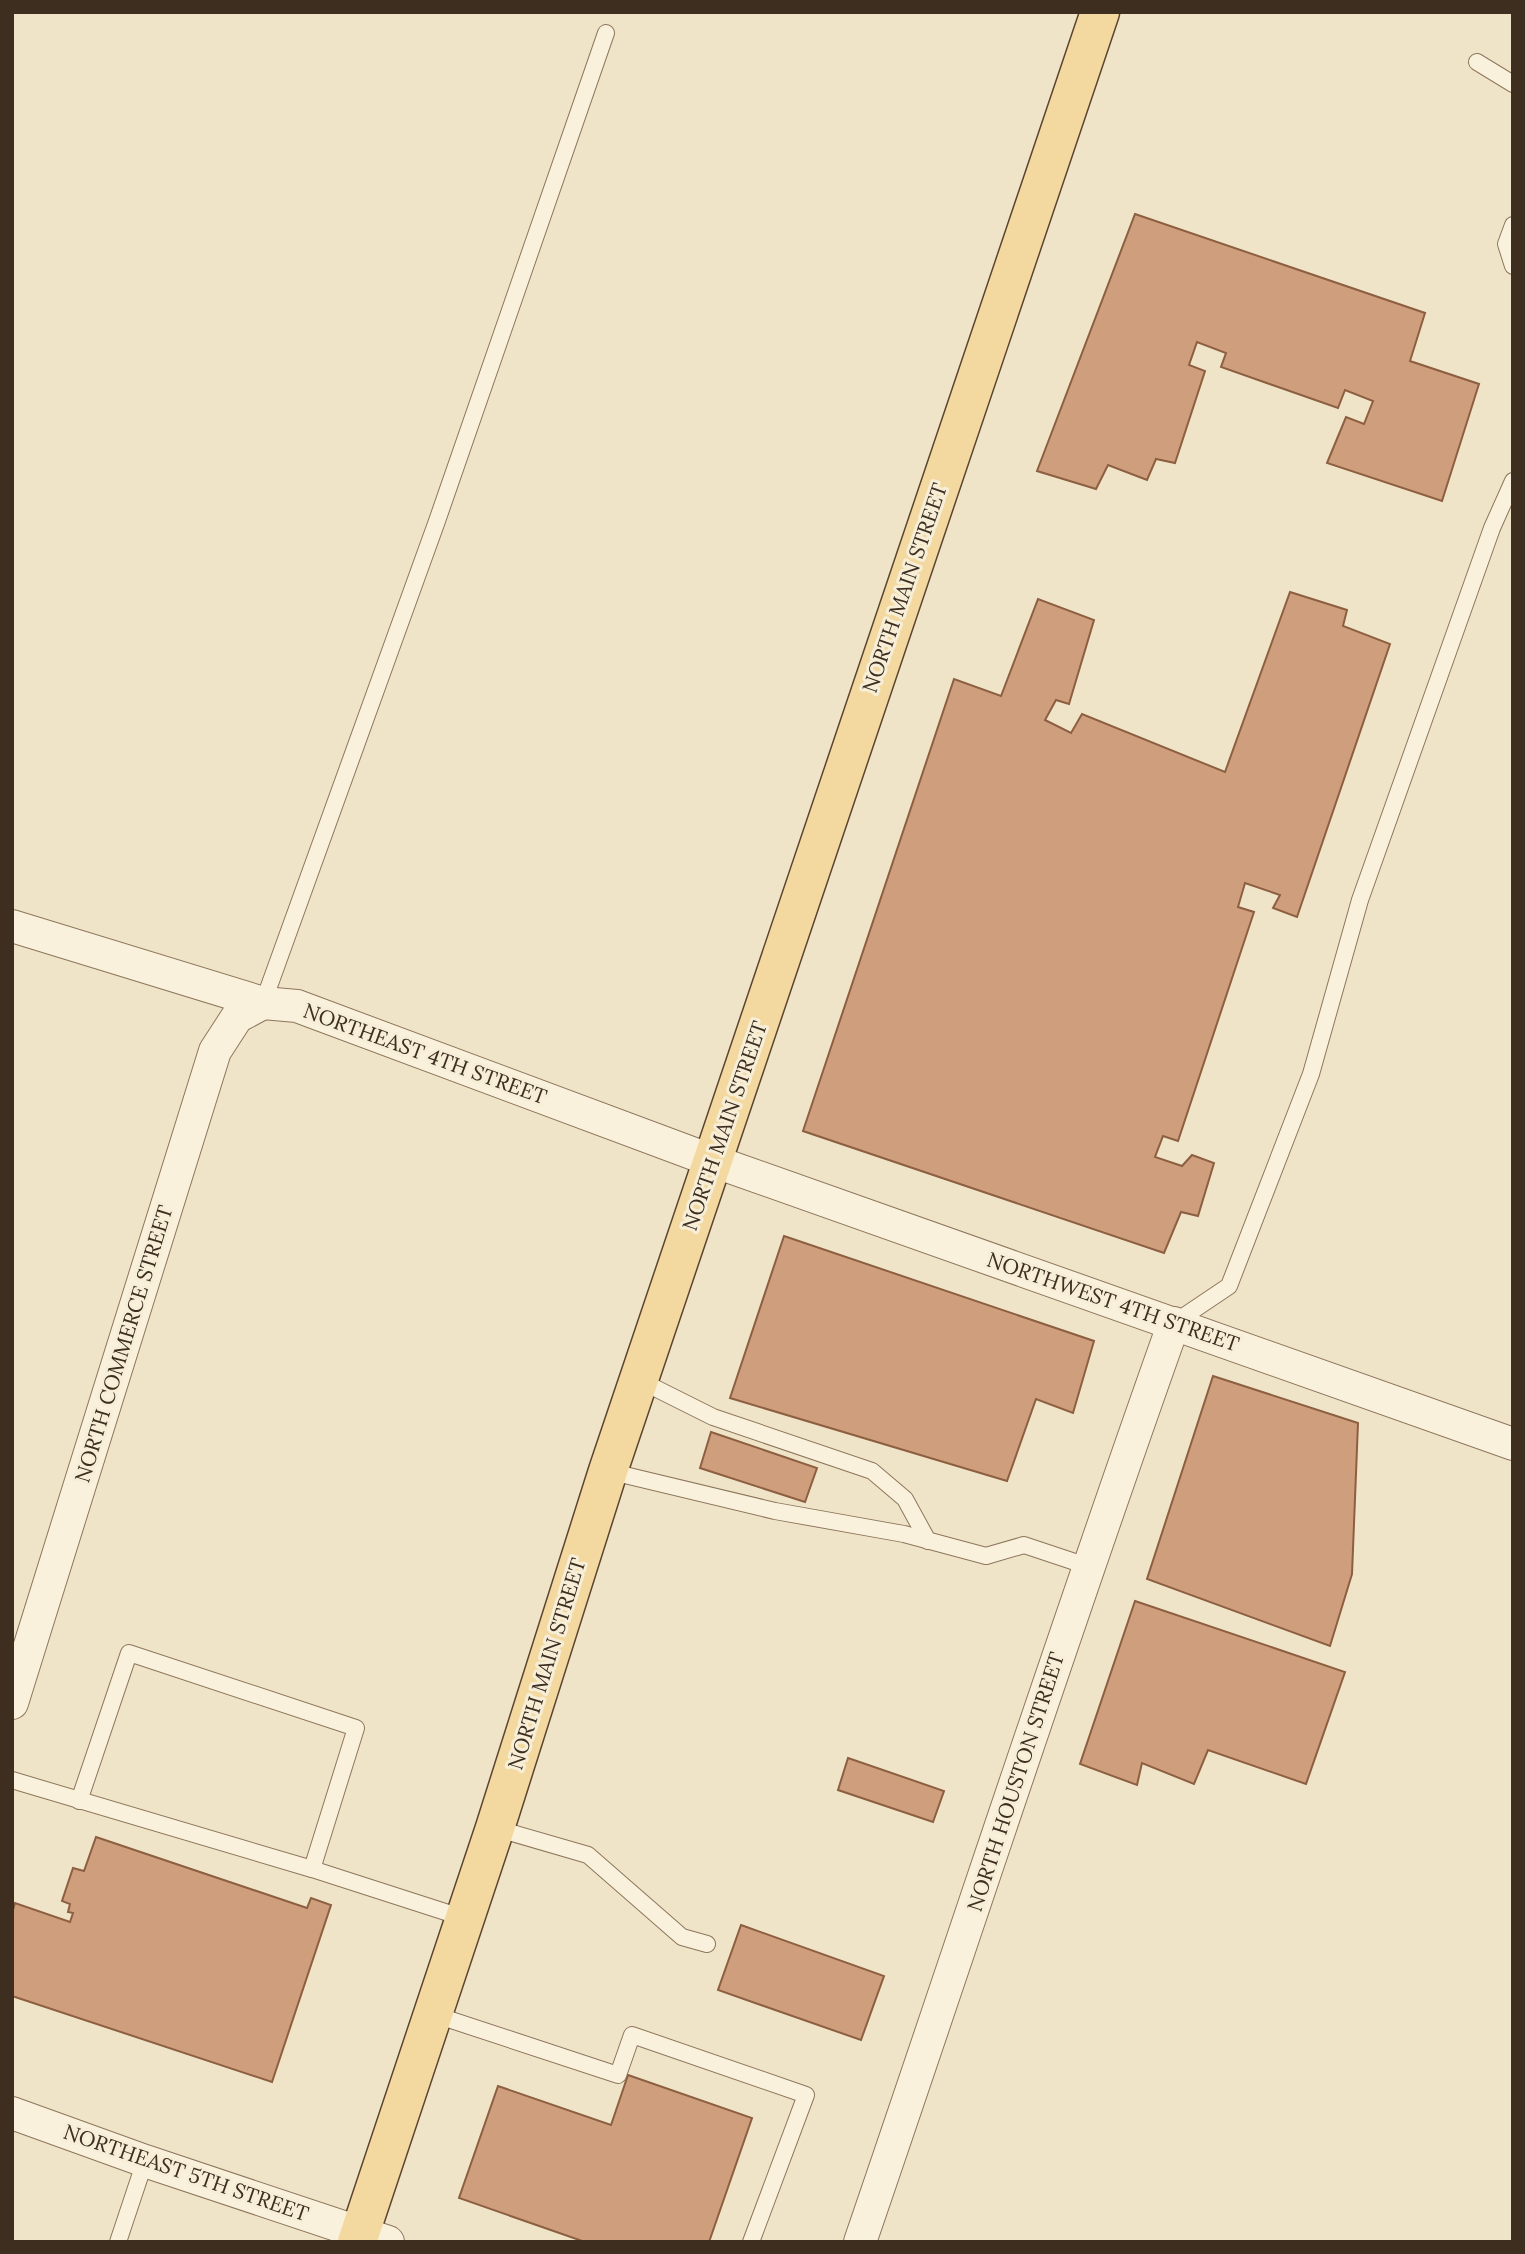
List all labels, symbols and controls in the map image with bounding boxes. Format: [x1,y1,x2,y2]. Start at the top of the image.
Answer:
street label: NORTH MAIN STREET [856,479,953,696]
street label: NORTHEAST 4TH STREET [300,997,551,1110]
street label: NORTH MAIN STREET [676,1017,773,1234]
street label: NORTH COMMERCE STREET [68,1202,179,1486]
street label: NORTHWEST 4TH STREET [983,1246,1243,1357]
street label: NORTH MAIN STREET [501,1555,592,1773]
street label: NORTH HOUSTON STREET [961,1649,1070,1915]
street label: NORTHEAST 5TH STREET [60,2118,312,2227]

